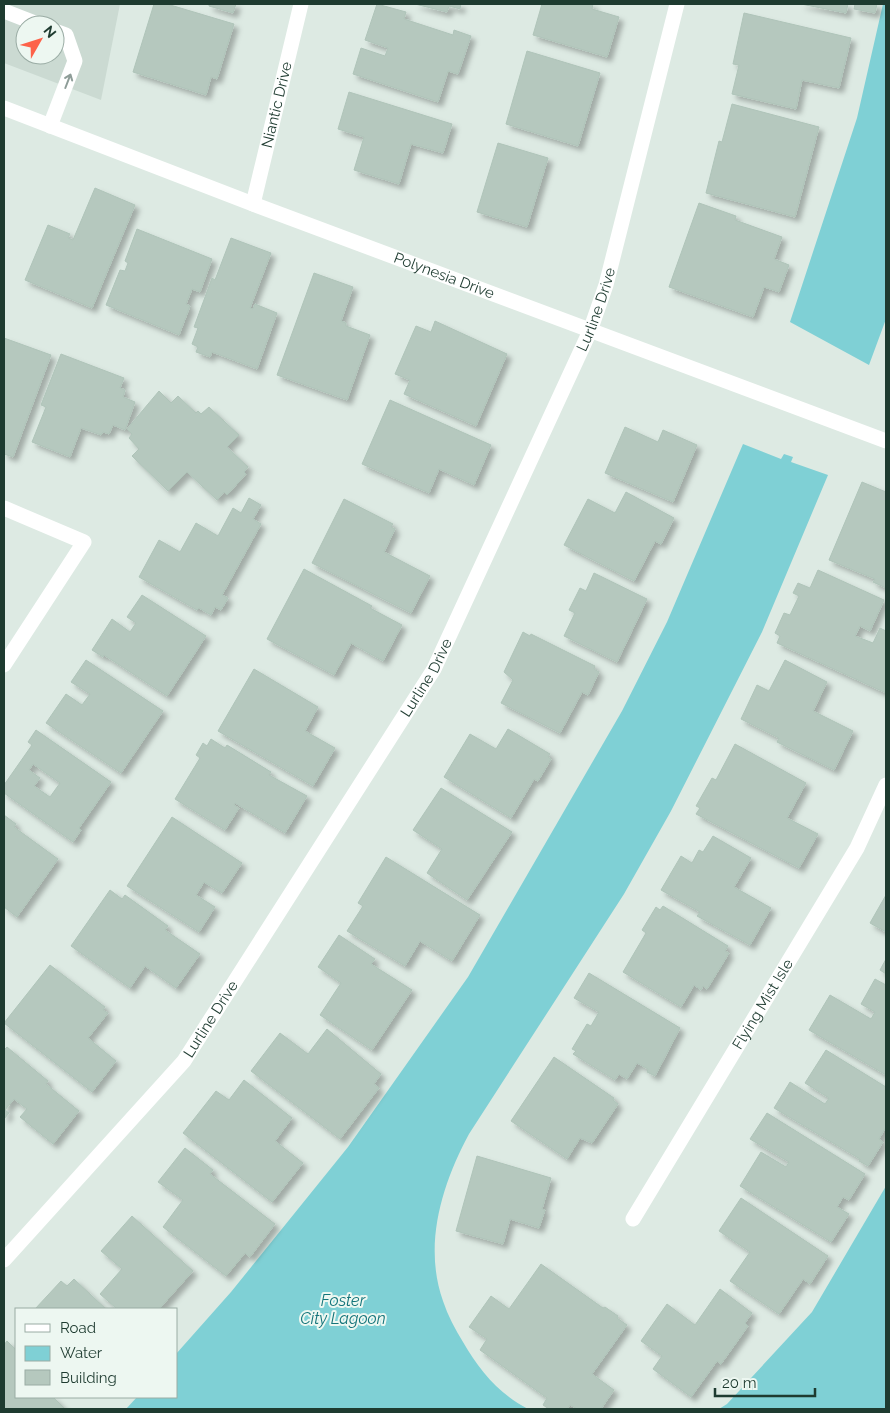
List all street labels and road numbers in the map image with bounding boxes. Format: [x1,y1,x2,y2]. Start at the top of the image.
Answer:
street label: Niantic Drive [258,60,296,150]
street label: Polynesia Drive [391,249,497,303]
street label: Lurline Drive [573,266,619,354]
street label: Lurline Drive [397,636,456,720]
street label: Flying Mist Isle [729,956,797,1053]
street label: Lurline Drive [180,977,242,1061]

